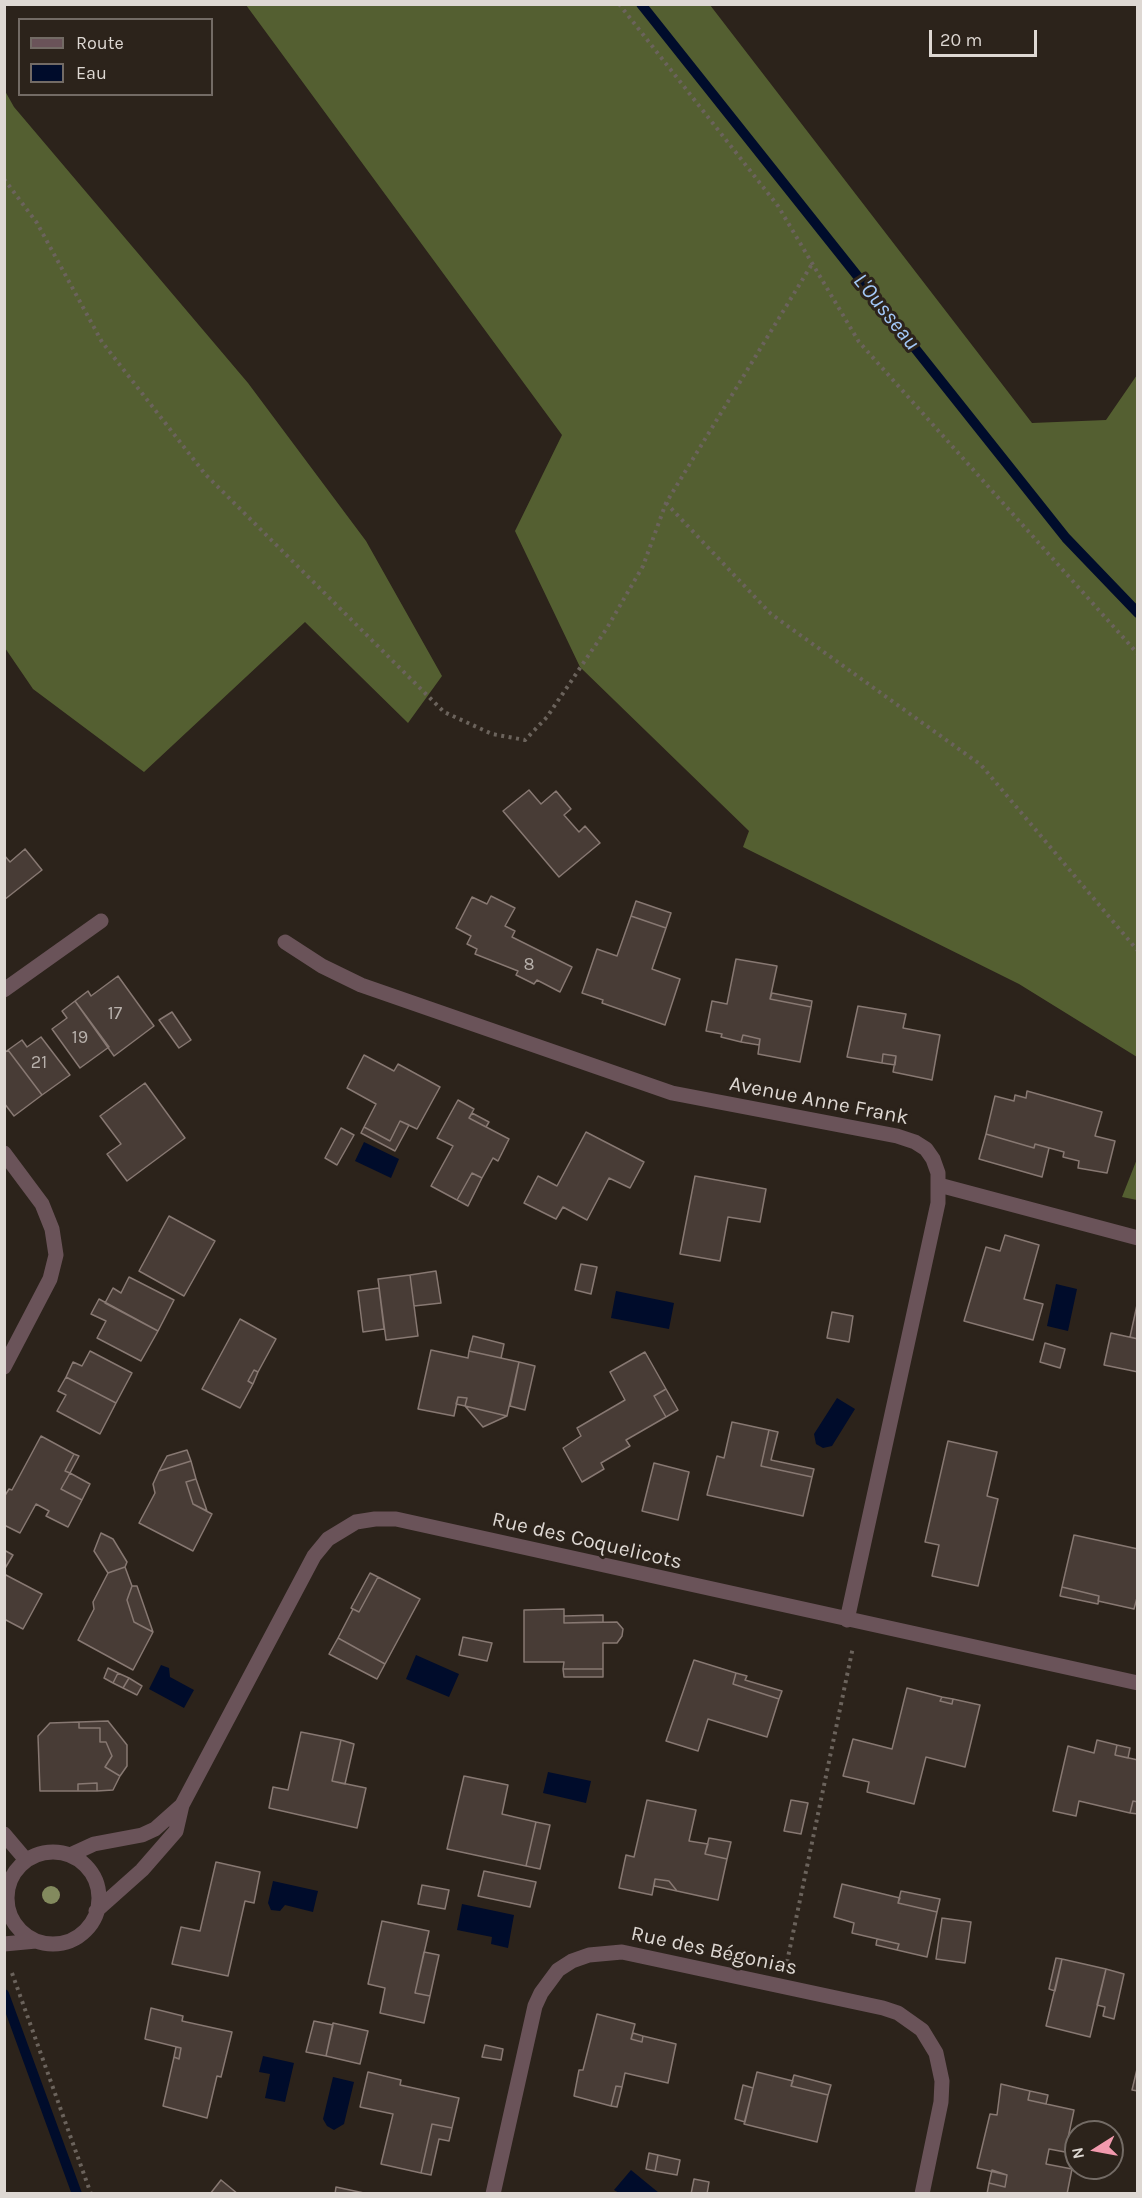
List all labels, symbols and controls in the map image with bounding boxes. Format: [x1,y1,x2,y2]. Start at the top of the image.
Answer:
legend [18,18,213,96]
scale bar [932,18,1040,56]
text: 20 m [940,29,982,51]
text: Route [76,32,124,54]
text: Eau [76,62,107,84]
water label: L'Ousseau [847,268,925,356]
house number: 8 [523,954,535,976]
house number: 17 [108,1003,122,1025]
house number: 19 [72,1027,88,1049]
house number: 21 [31,1052,47,1074]
street label: Avenue Anne Frank [727,1071,911,1131]
street label: Rue des Coquelicots [490,1507,684,1575]
street label: Rue des Bégonias [629,1921,799,1981]
north arrow [1064,2120,1124,2180]
text: N [1067,2146,1088,2161]

